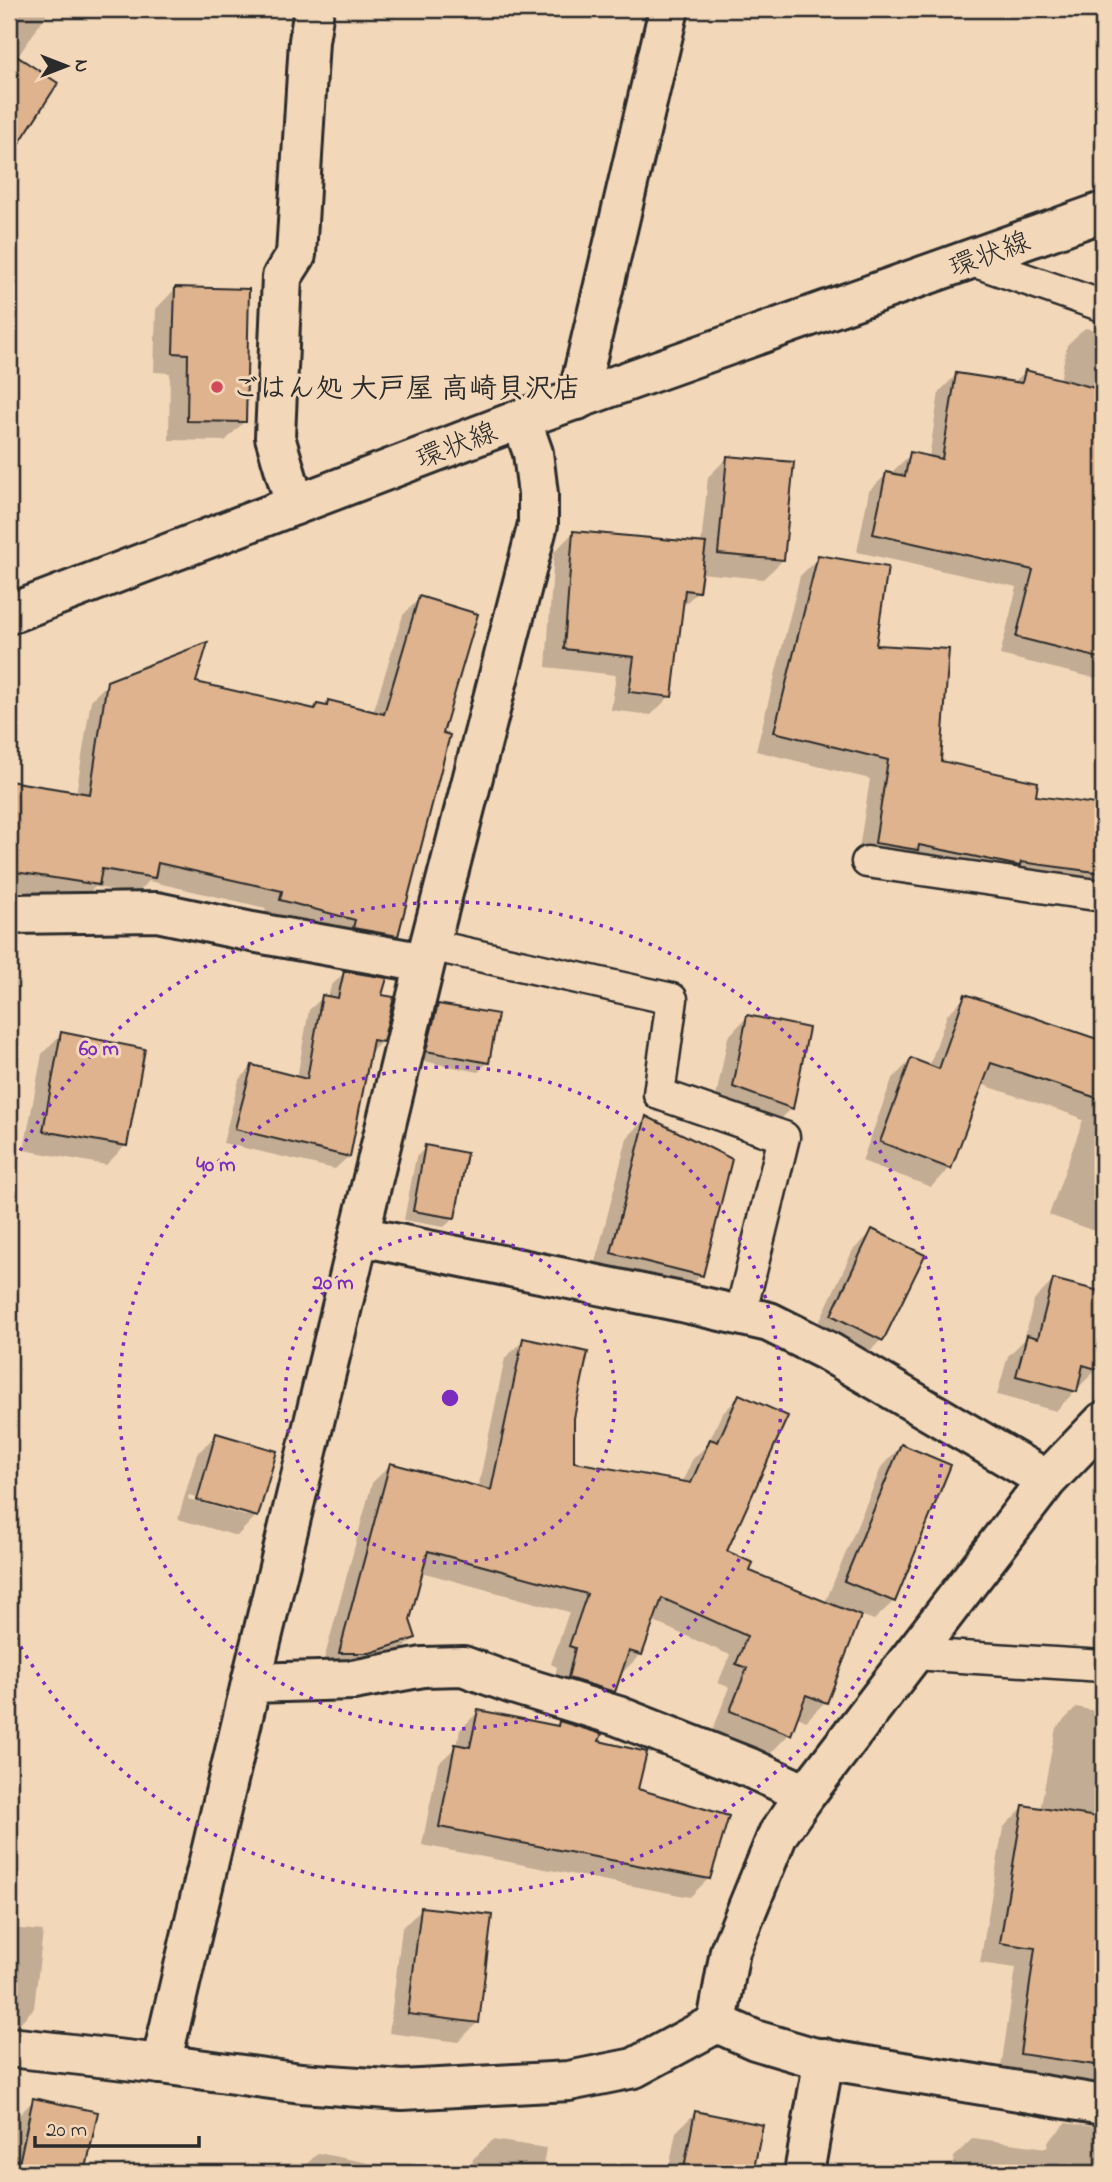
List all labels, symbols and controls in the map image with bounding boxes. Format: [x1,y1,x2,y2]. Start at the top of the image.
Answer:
north arrow [32,32,102,102]
text: N [67,60,94,73]
street label: 環状線 [944,223,1037,290]
place label: ごはん処 大戸屋 高崎貝沢店 [231,370,581,411]
marker: ごはん処 大戸屋 高崎貝沢店 [209,379,225,395]
street label: 環状線 [411,413,504,481]
text: 60 m [79,1035,119,1065]
text: 40 m [196,1151,236,1181]
text: 20 m [311,1269,354,1299]
centre of rings [438,1386,462,1410]
scale bar [35,2105,200,2149]
text: 20 m [46,2116,87,2146]

